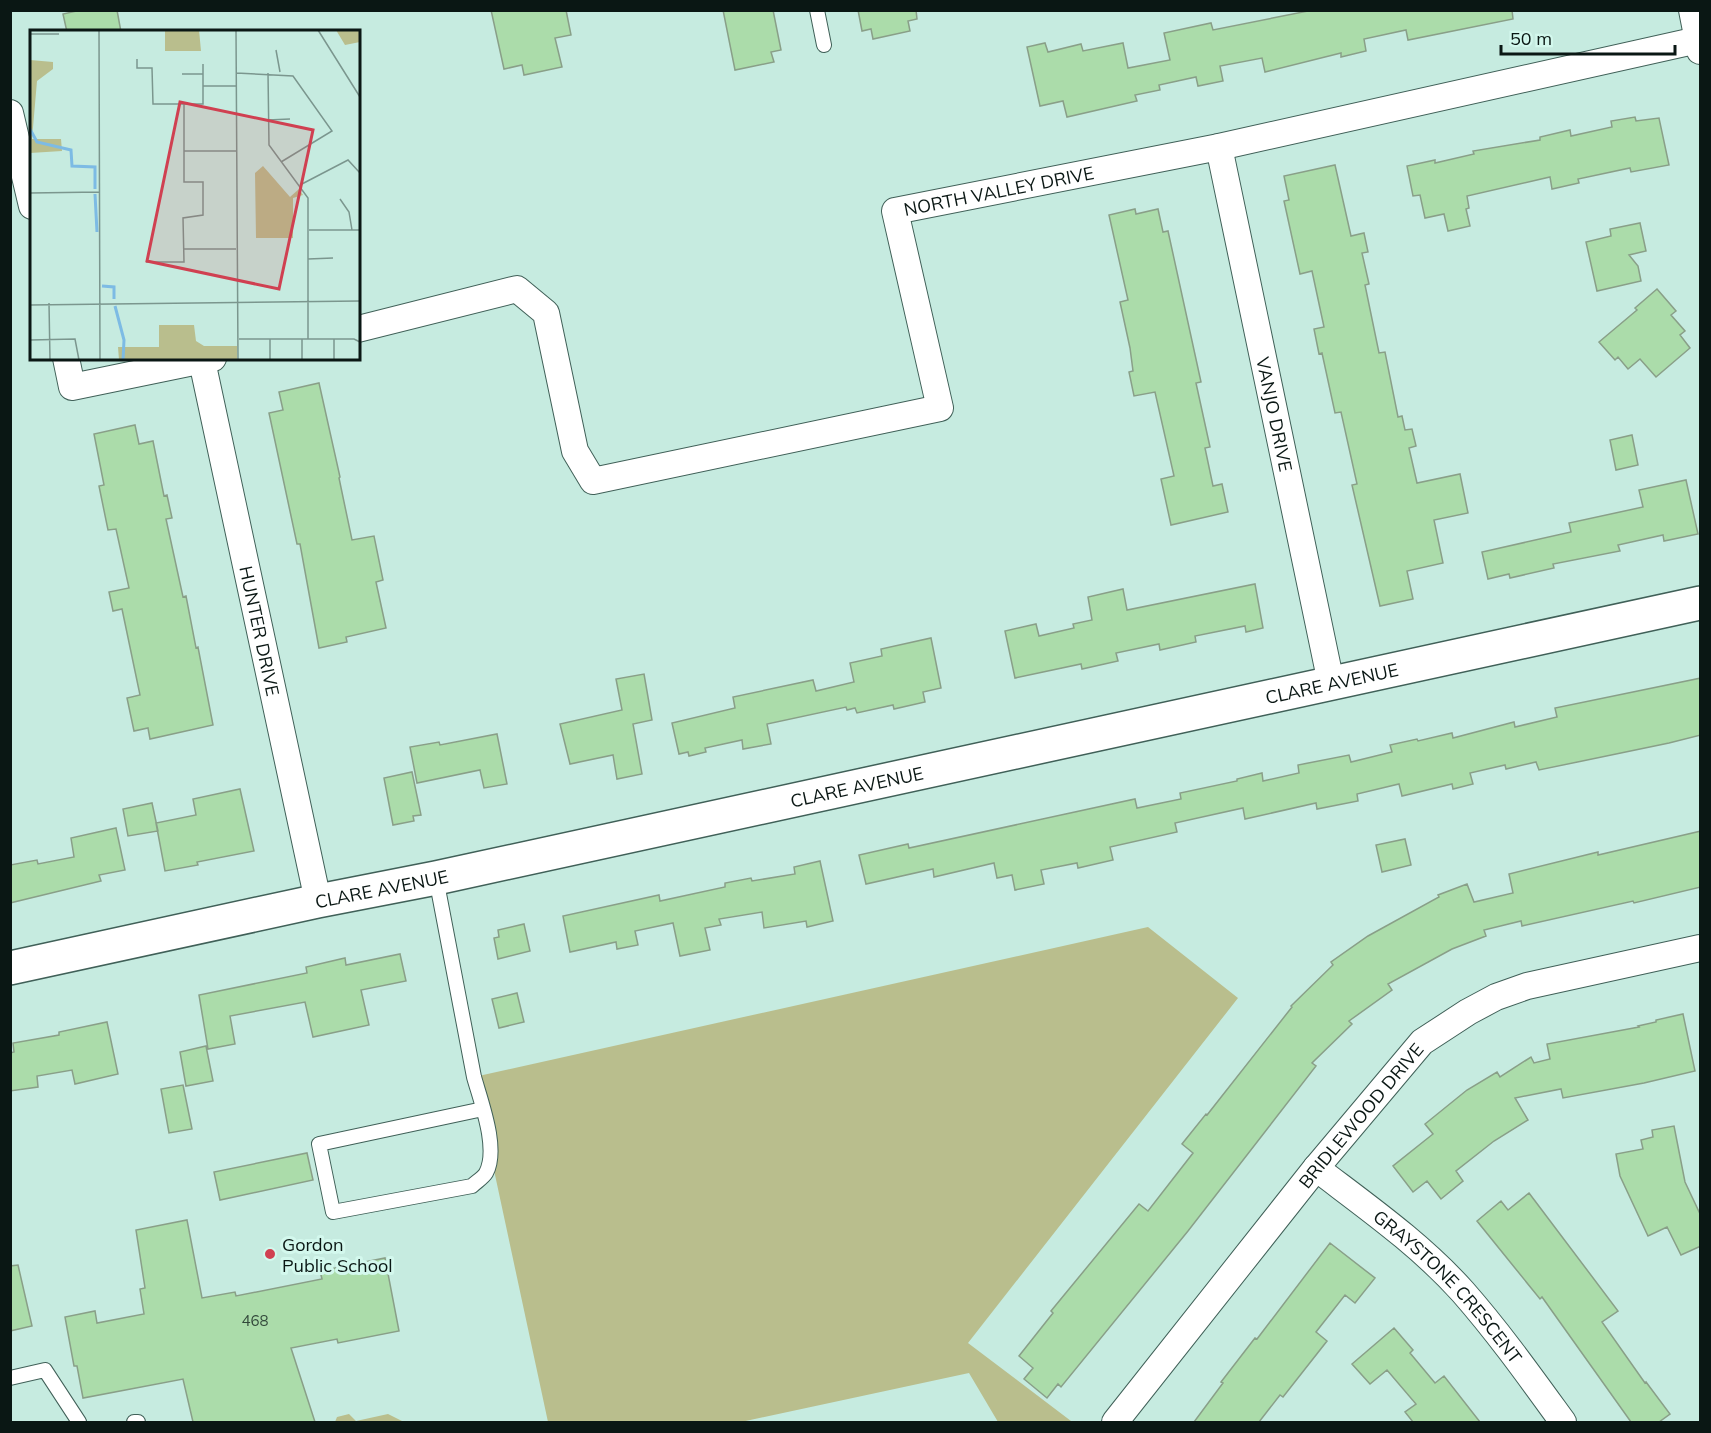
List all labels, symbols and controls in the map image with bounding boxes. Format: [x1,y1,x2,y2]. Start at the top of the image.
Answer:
scale bar [1501,18,1675,56]
text: 50 m [1510,27,1552,50]
inset map [30,30,360,360]
street label: NORTH VALLEY DRIVE [902,161,1096,221]
street label: VANJO DRIVE [1252,355,1298,474]
street label: HUNTER DRIVE [235,564,285,698]
street label: CLARE AVENUE [1263,658,1400,709]
street label: CLARE AVENUE [788,761,925,812]
street label: CLARE AVENUE [313,864,450,913]
street label: BRIDLEWOOD DRIVE [1293,1038,1428,1193]
street label: GRAYSTONE CRESCENT [1369,1205,1527,1368]
place label: Gordon Public School [282,1233,392,1277]
marker: Gordon Public School [263,1247,277,1261]
house number: 468 [241,1311,269,1330]

